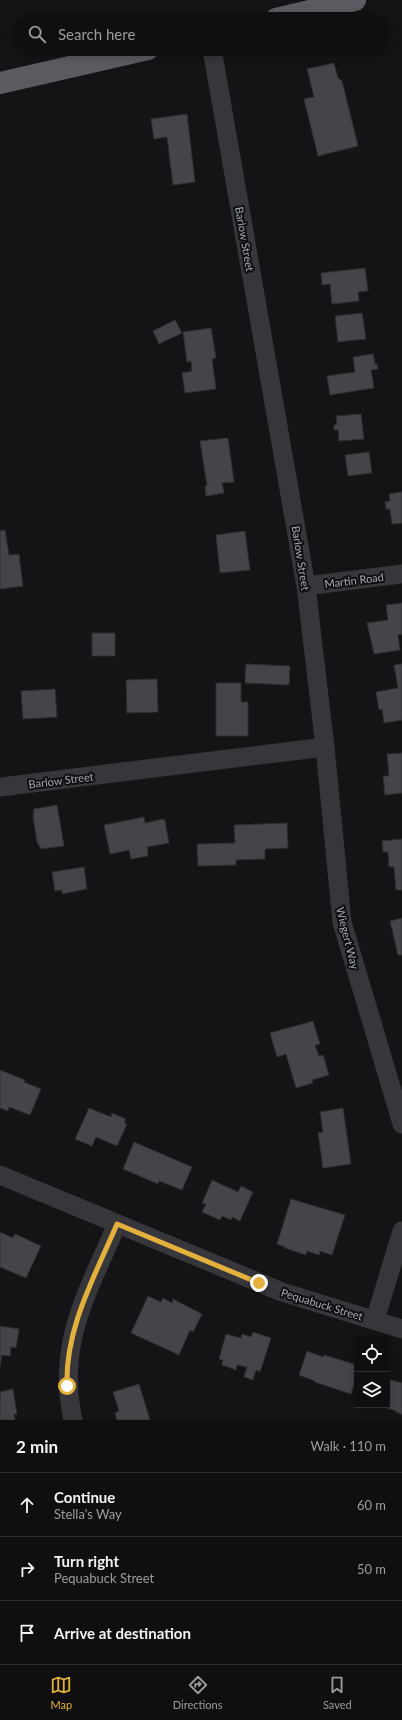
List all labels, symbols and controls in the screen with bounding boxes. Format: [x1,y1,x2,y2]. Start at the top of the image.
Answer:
search box [12,12,390,56]
icon: search [26,23,48,45]
text: Search here [58,25,135,43]
street label: Barlow Street [233,206,257,272]
street label: Barlow Street [289,525,313,591]
street label: Martin Road [324,570,384,590]
street label: Barlow Street [28,770,94,790]
street label: Wiegert Way [334,906,362,971]
route end [250,1274,268,1292]
street label: Pequabuck Street [280,1285,364,1323]
map controls [354,1336,390,1408]
button: locate [354,1336,390,1372]
button: layers [354,1372,390,1408]
route start [58,1377,76,1395]
text: 2 min [16,1436,58,1457]
text: Walk · 110 m [310,1438,386,1454]
text: Continue [54,1488,115,1506]
icon: ahead [16,1494,38,1516]
text: 60 m [357,1497,386,1513]
text: Stella's Way [54,1506,122,1522]
text: Turn right [54,1552,119,1570]
icon: right [16,1558,38,1580]
text: 50 m [357,1561,386,1577]
text: Pequabuck Street [54,1570,154,1586]
icon: arrive [16,1622,38,1644]
text: Arrive at destination [54,1624,191,1642]
tab: Map [50,1674,72,1711]
tab: Directions [173,1674,222,1711]
tab: Saved [323,1674,352,1711]

